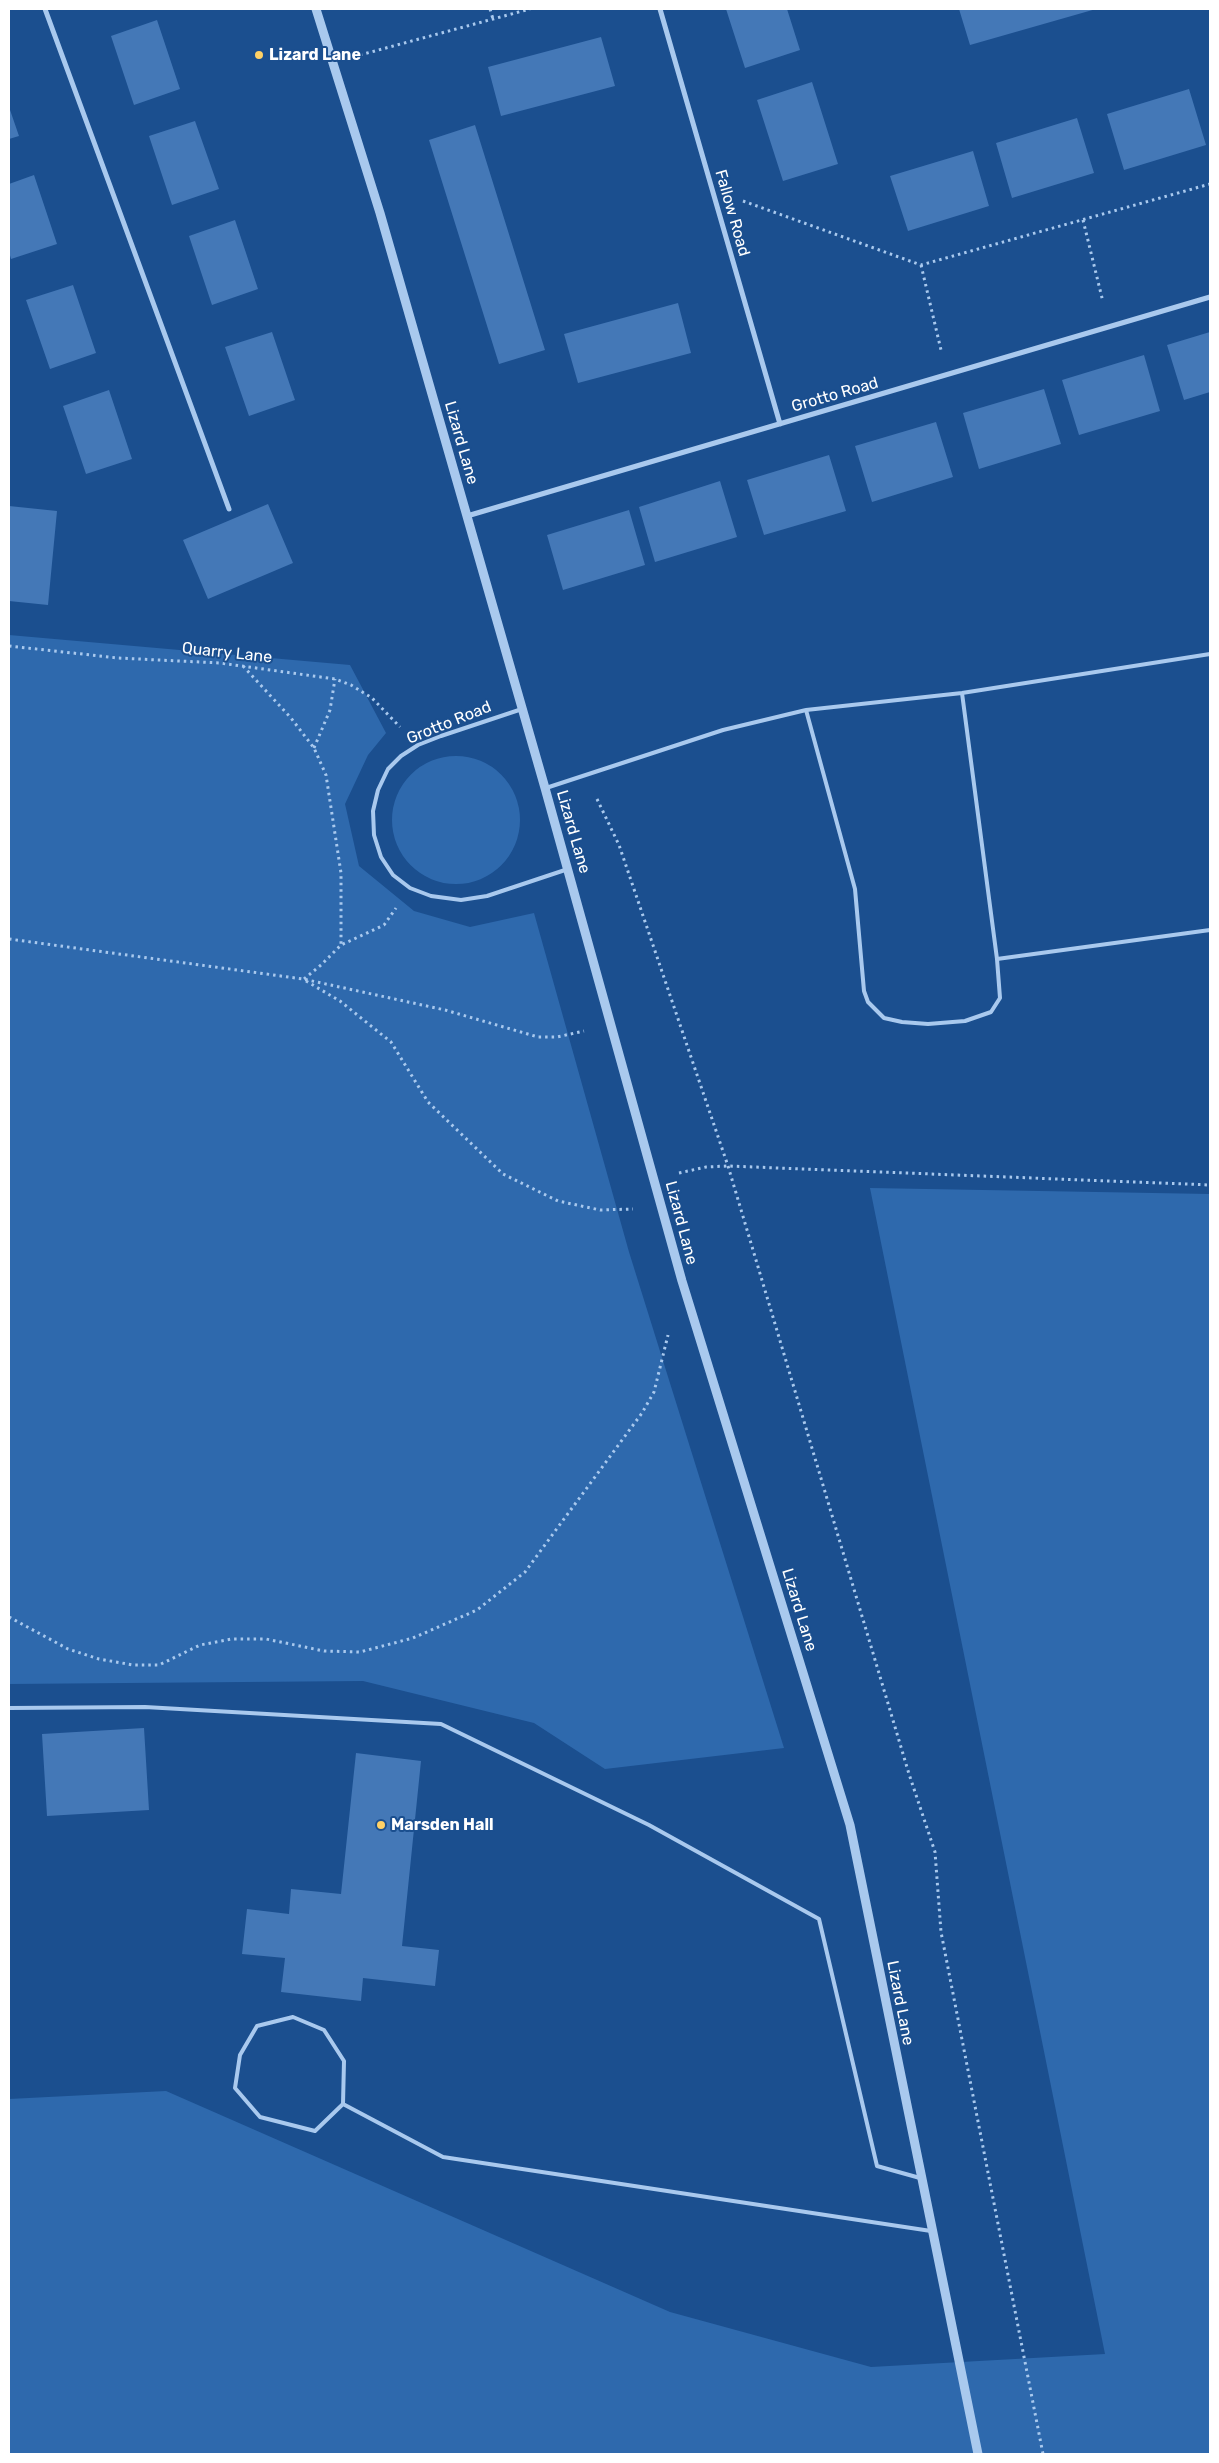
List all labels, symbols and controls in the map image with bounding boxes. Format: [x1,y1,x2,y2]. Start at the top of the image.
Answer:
place label: Lizard Lane [269,45,361,65]
marker: Lizard Lane [253,49,265,61]
street label: Fallow Road [710,168,754,258]
street label: Grotto Road [789,373,881,417]
street label: Lizard Lane [440,399,482,487]
street label: Quarry Lane [181,639,273,667]
street label: Grotto Road [404,697,494,749]
street label: Lizard Lane [552,788,594,876]
street label: Lizard Lane [661,1179,701,1267]
street label: Lizard Lane [777,1566,821,1654]
place label: Marsden Hall [391,1815,494,1835]
marker: Marsden Hall [375,1819,387,1831]
street label: Lizard Lane [882,1959,918,2047]

